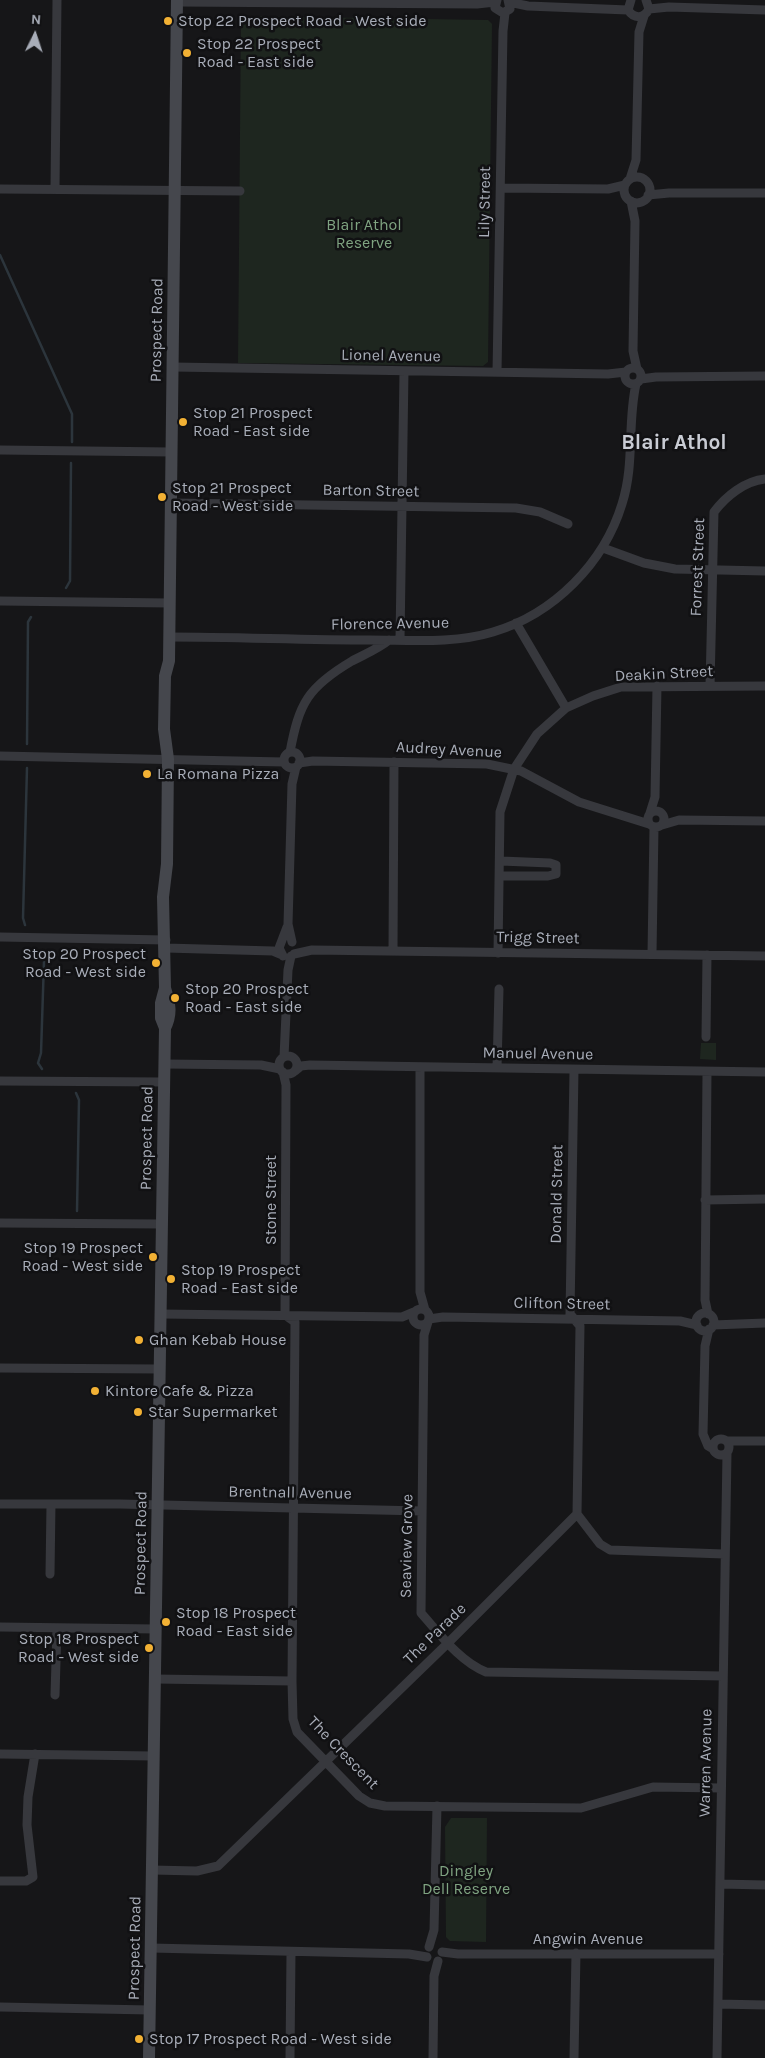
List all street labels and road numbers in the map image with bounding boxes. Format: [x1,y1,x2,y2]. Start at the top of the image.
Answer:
street label: Lily Street [475,166,495,238]
street label: Prospect Road [146,278,168,382]
street label: Lionel Avenue [341,346,441,366]
street label: Barton Street [323,481,419,501]
street label: Forrest Street [687,517,709,617]
street label: Florence Avenue [331,613,449,635]
street label: Deakin Street [614,662,714,686]
street label: Audrey Avenue [395,738,503,762]
street label: Trigg Street [496,928,580,948]
street label: Manuel Avenue [482,1043,594,1065]
street label: Prospect Road [136,1086,158,1190]
street label: Donald Street [547,1144,567,1244]
street label: Stone Street [261,1155,281,1245]
street label: Clifton Street [514,1294,610,1314]
street label: Brentnall Avenue [228,1482,352,1504]
street label: Prospect Road [130,1491,152,1595]
street label: Seaview Grove [396,1494,418,1598]
street label: The Parade [400,1599,470,1669]
street label: Warren Avenue [695,1709,717,1817]
street label: The Crescent [303,1713,383,1793]
street label: Prospect Road [124,1896,146,2000]
street label: Angwin Avenue [533,1929,643,1949]

